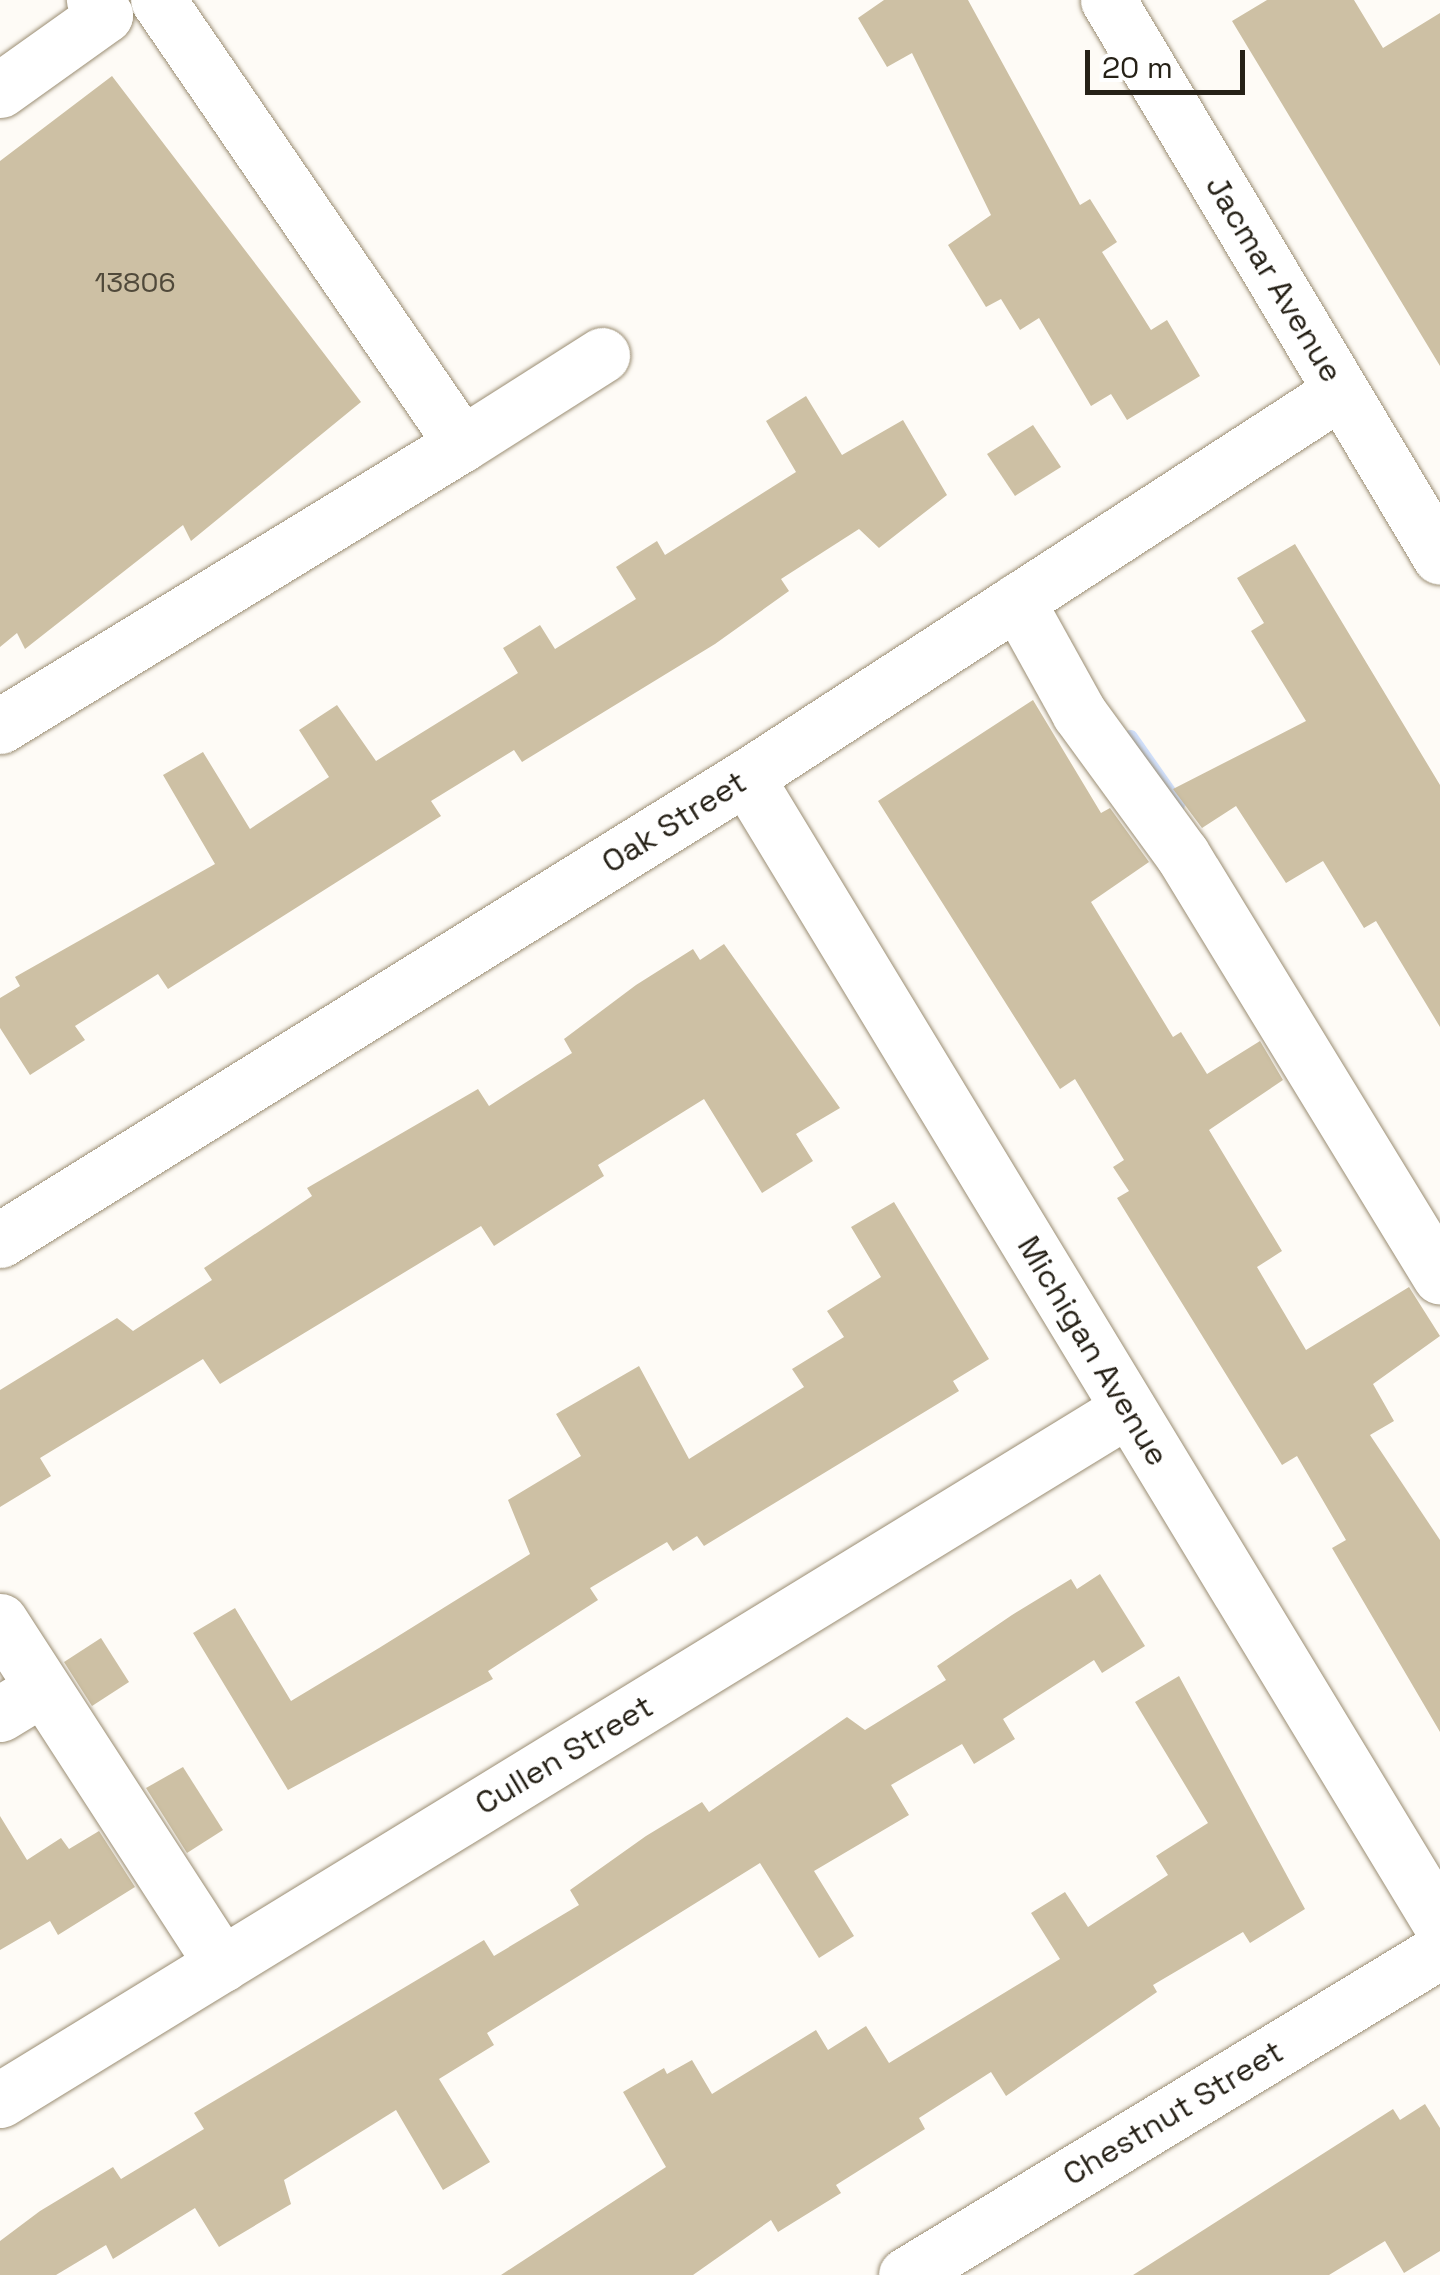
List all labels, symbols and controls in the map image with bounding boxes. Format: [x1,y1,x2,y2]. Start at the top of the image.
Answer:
scale bar [1090,30,1250,92]
text: 20 m [1102,48,1173,87]
street label: Jacmar Avenue [1197,169,1351,389]
house number: 13806 [94,265,176,299]
street label: Oak Street [595,763,753,881]
street label: Michigan Avenue [1009,1229,1177,1473]
street label: Cullen Street [468,1687,660,1823]
street label: Chestnut Street [1056,2032,1290,2194]

